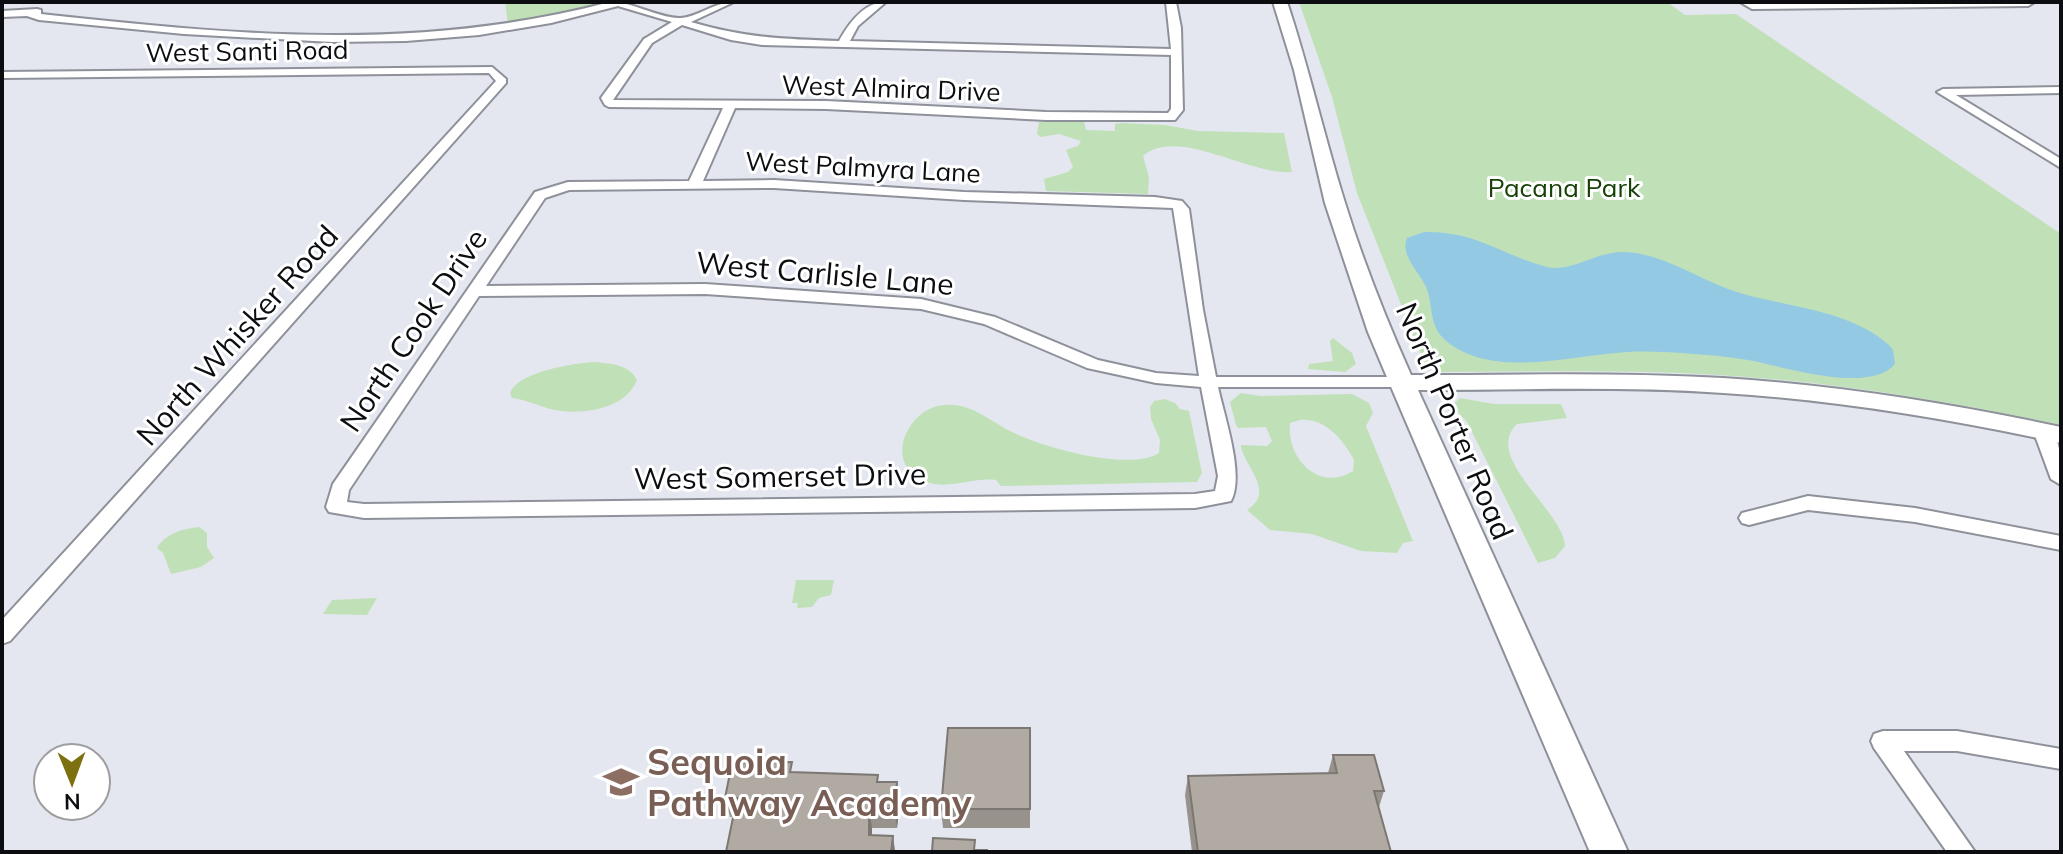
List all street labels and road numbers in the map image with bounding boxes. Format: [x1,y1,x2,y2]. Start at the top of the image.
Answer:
street label: West Santi Road [145,33,349,69]
street label: West Almira Drive [781,68,1001,108]
street label: West Palmyra Lane [744,144,982,190]
street label: North Whisker Road [128,217,346,453]
street label: North Cook Drive [331,221,495,439]
street label: West Carlisle Lane [695,243,955,303]
street label: North Porter Road [1388,297,1522,545]
street label: West Somerset Drive [634,454,926,498]

